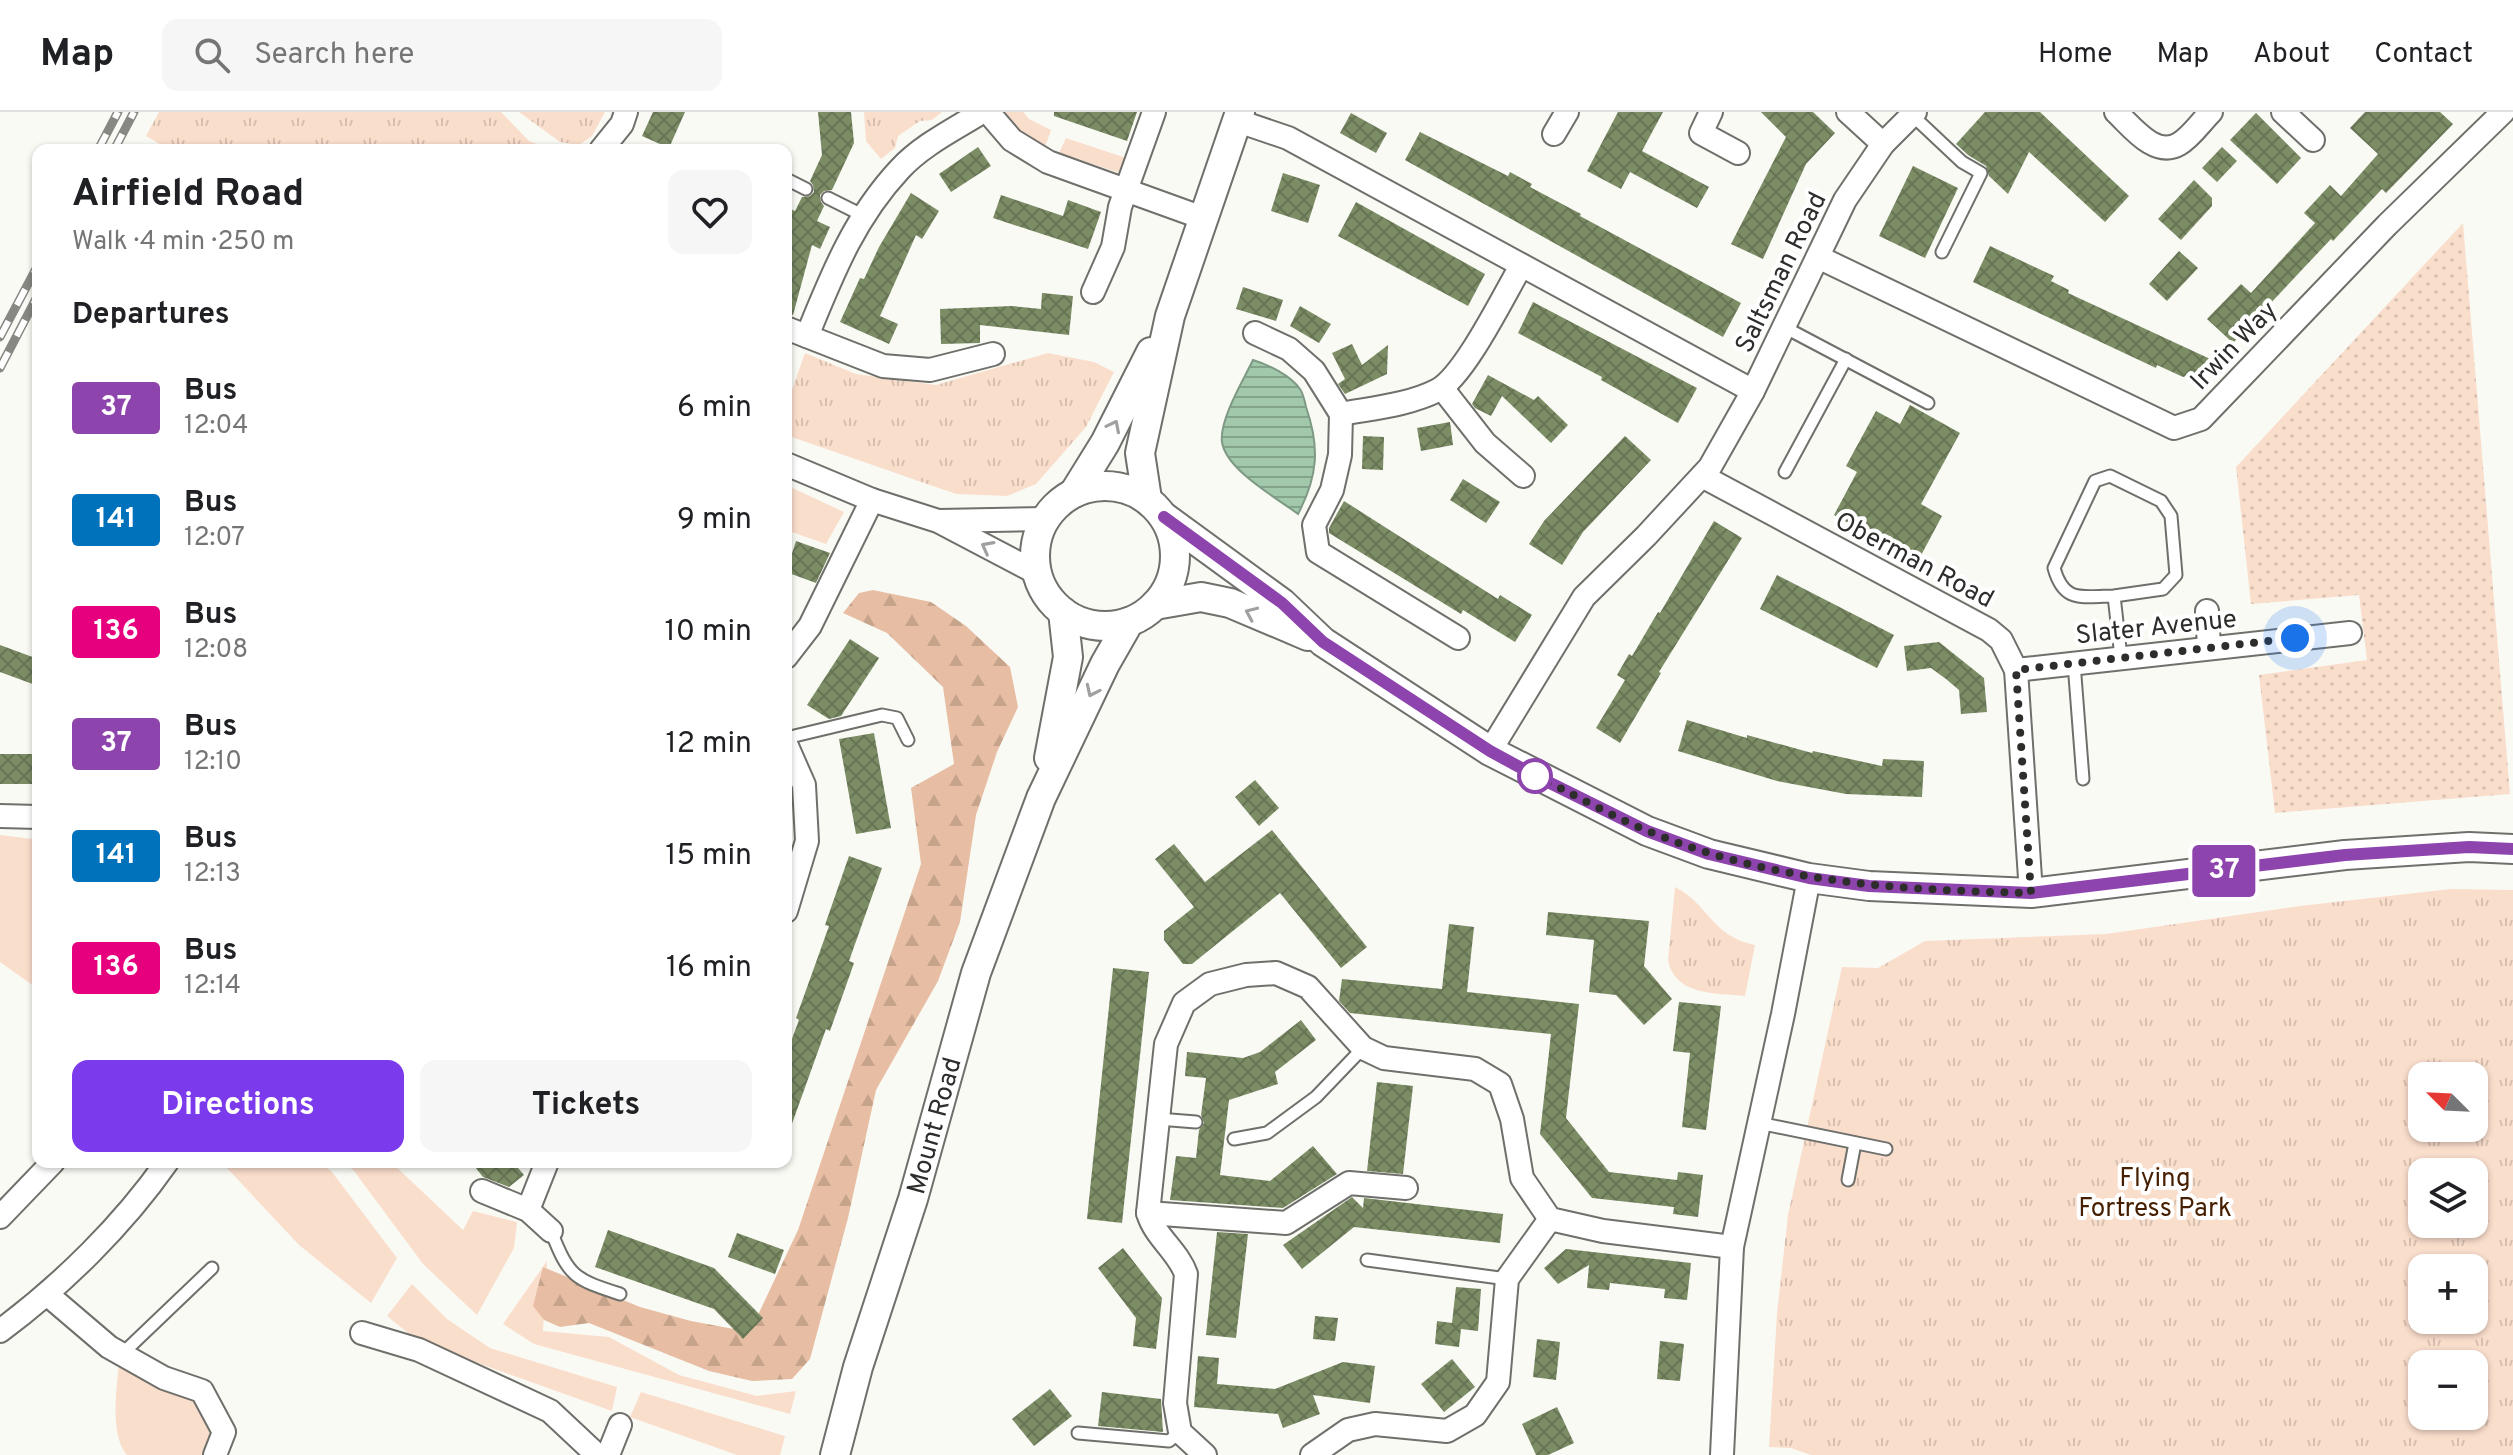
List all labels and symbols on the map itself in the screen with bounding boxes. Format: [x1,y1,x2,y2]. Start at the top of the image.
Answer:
street label: Saltsman Road [1729,187,1835,359]
street label: Irwin Way [2184,295,2285,398]
one-way arrow [1104,419,1119,434]
street label: Oberman Road [1829,505,1999,617]
one-way arrow [981,542,996,557]
street label: Slater Avenue [2074,604,2238,653]
one-way arrow [1245,606,1259,622]
your location [2275,618,2315,658]
one-way arrow [1086,682,1102,697]
unlabelled marker [1518,759,1552,793]
line badge: 37 [2188,845,2260,897]
street label: Mount Road [901,1054,971,1198]
north arrow [2408,1062,2488,1142]
park label: Flying Fortress Park [2078,1163,2232,1226]

